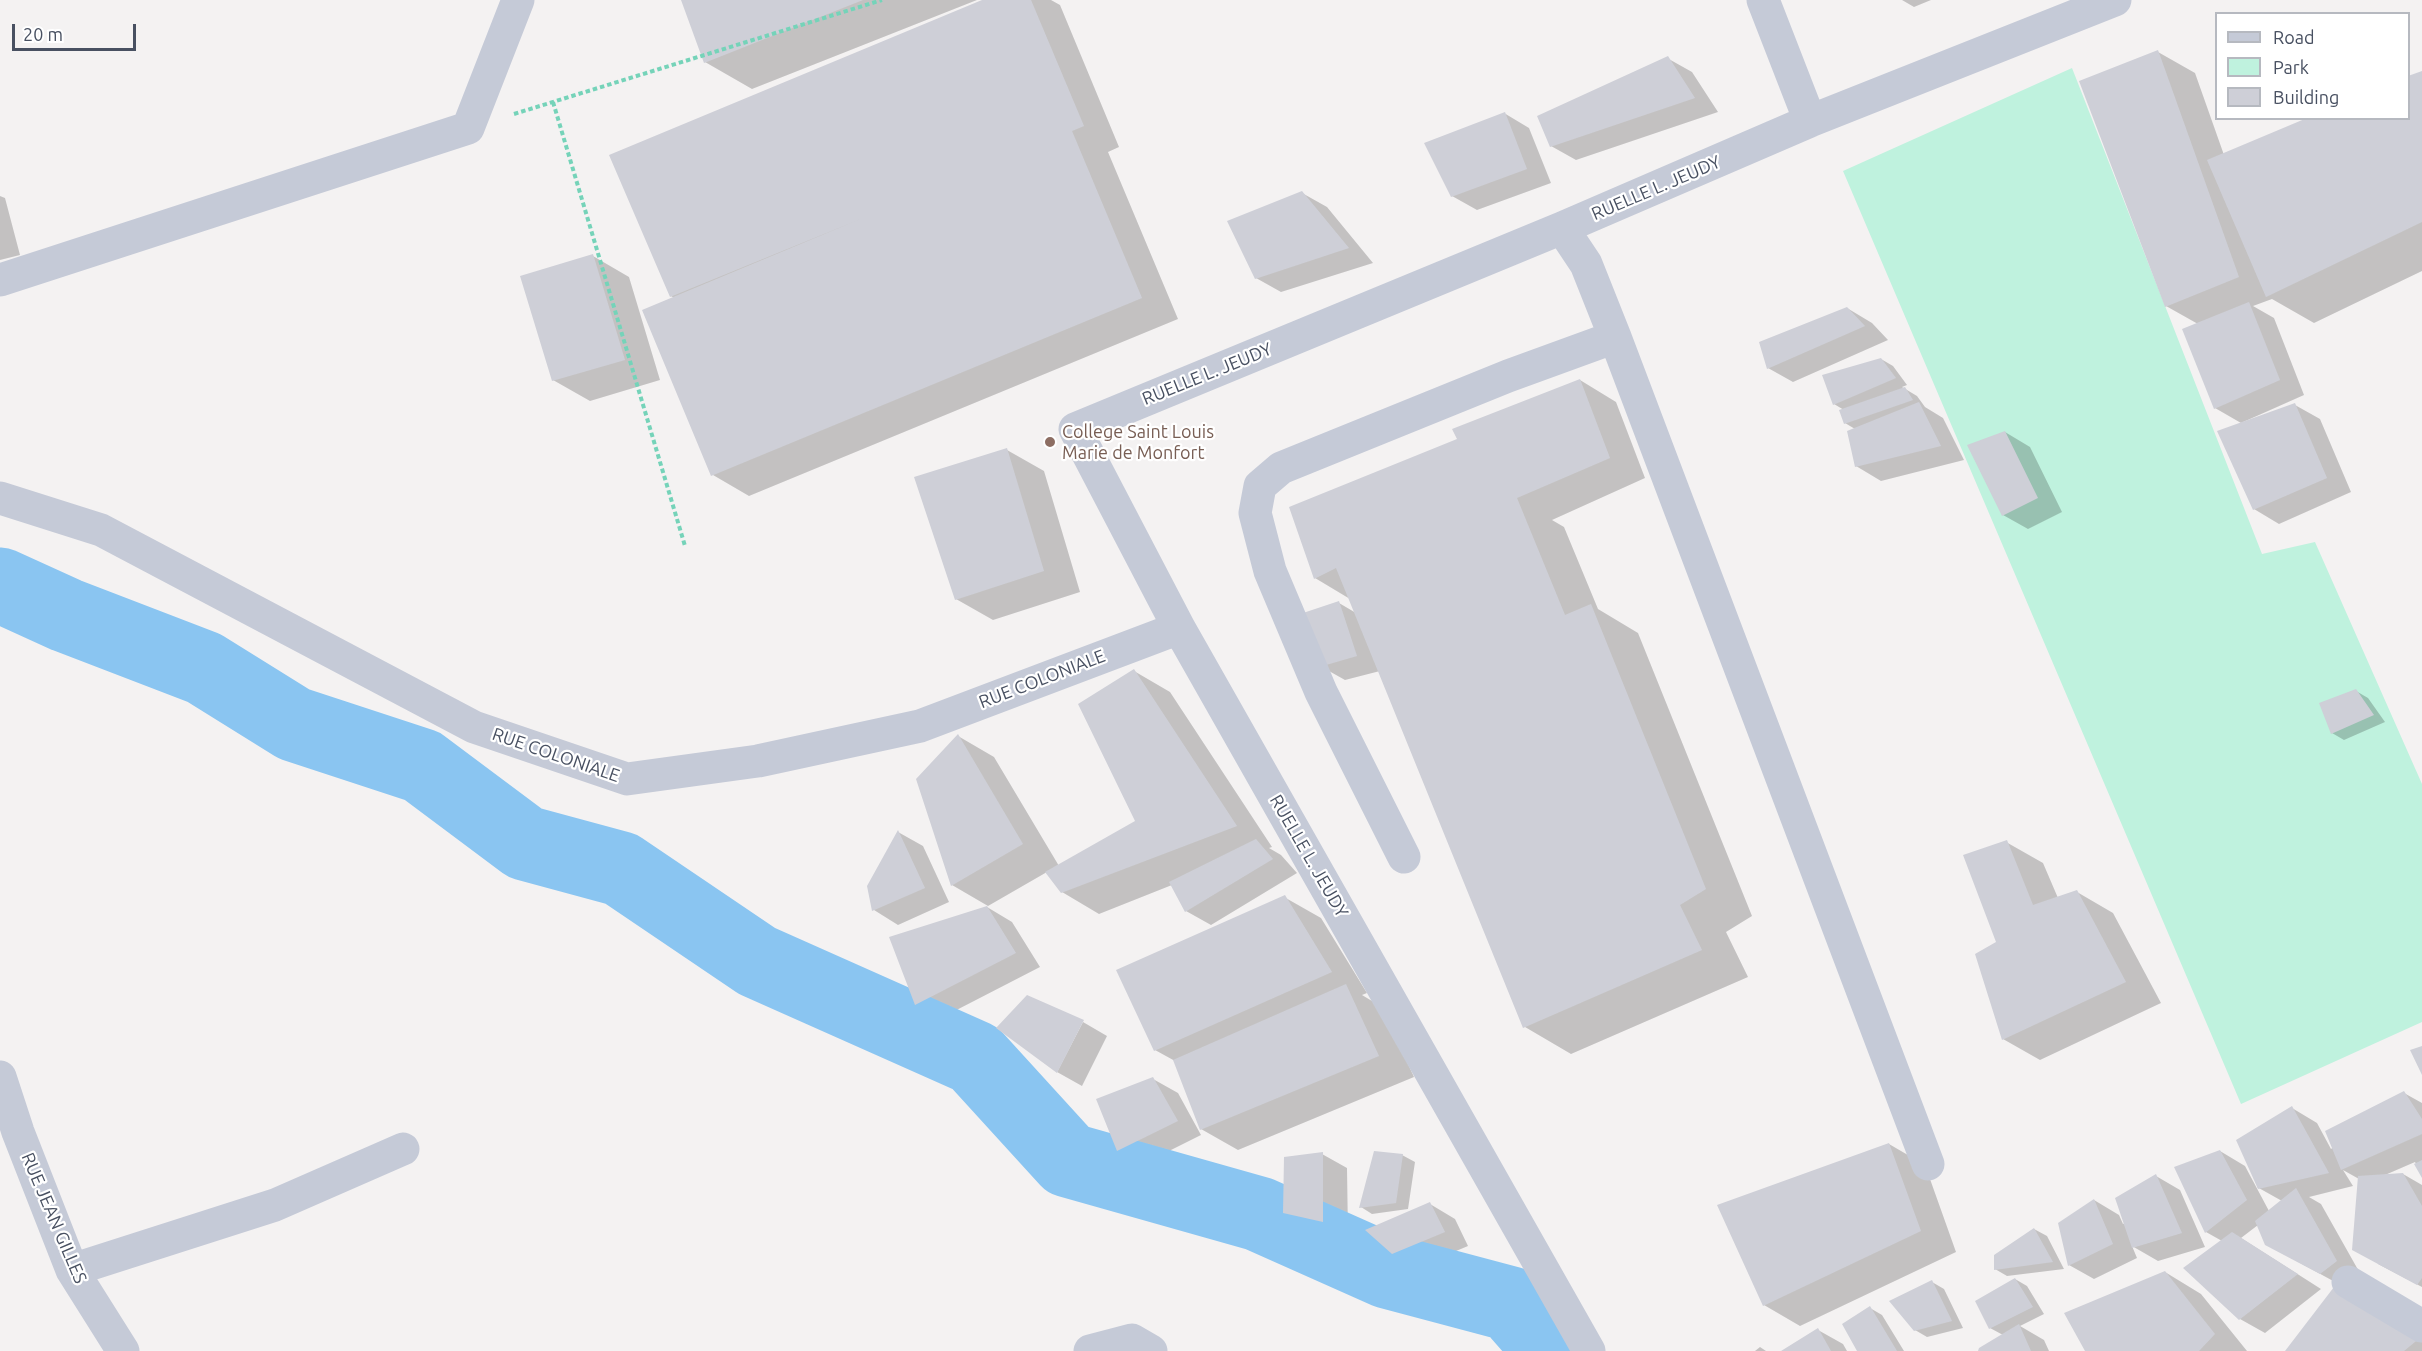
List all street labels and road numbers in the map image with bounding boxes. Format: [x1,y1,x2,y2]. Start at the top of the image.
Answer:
street label: RUELLE L. JEUDY [1588,151,1724,225]
street label: RUELLE L. JEUDY [1139,338,1275,410]
street label: RUE COLONIALE [976,645,1108,713]
street label: RUE COLONIALE [489,723,623,787]
street label: RUELLE L. JEUDY [1265,791,1353,921]
street label: RUE JEAN GILLES [17,1149,91,1287]

